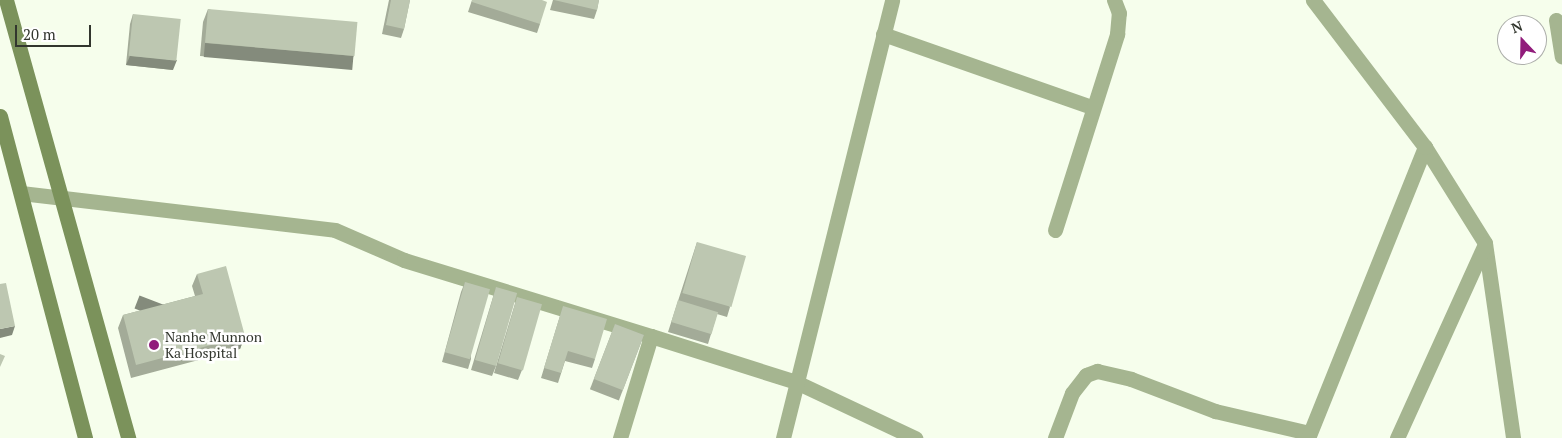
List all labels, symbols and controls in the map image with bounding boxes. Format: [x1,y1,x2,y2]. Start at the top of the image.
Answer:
scale bar [18,15,94,47]
north arrow [1497,15,1547,65]
text: N [1508,16,1525,37]
text: 20 m [23,24,56,44]
place label: Nanhe Munnon Ka Hospital [165,329,262,362]
marker: Nanhe Munnon Ka Hospital [147,338,161,352]

